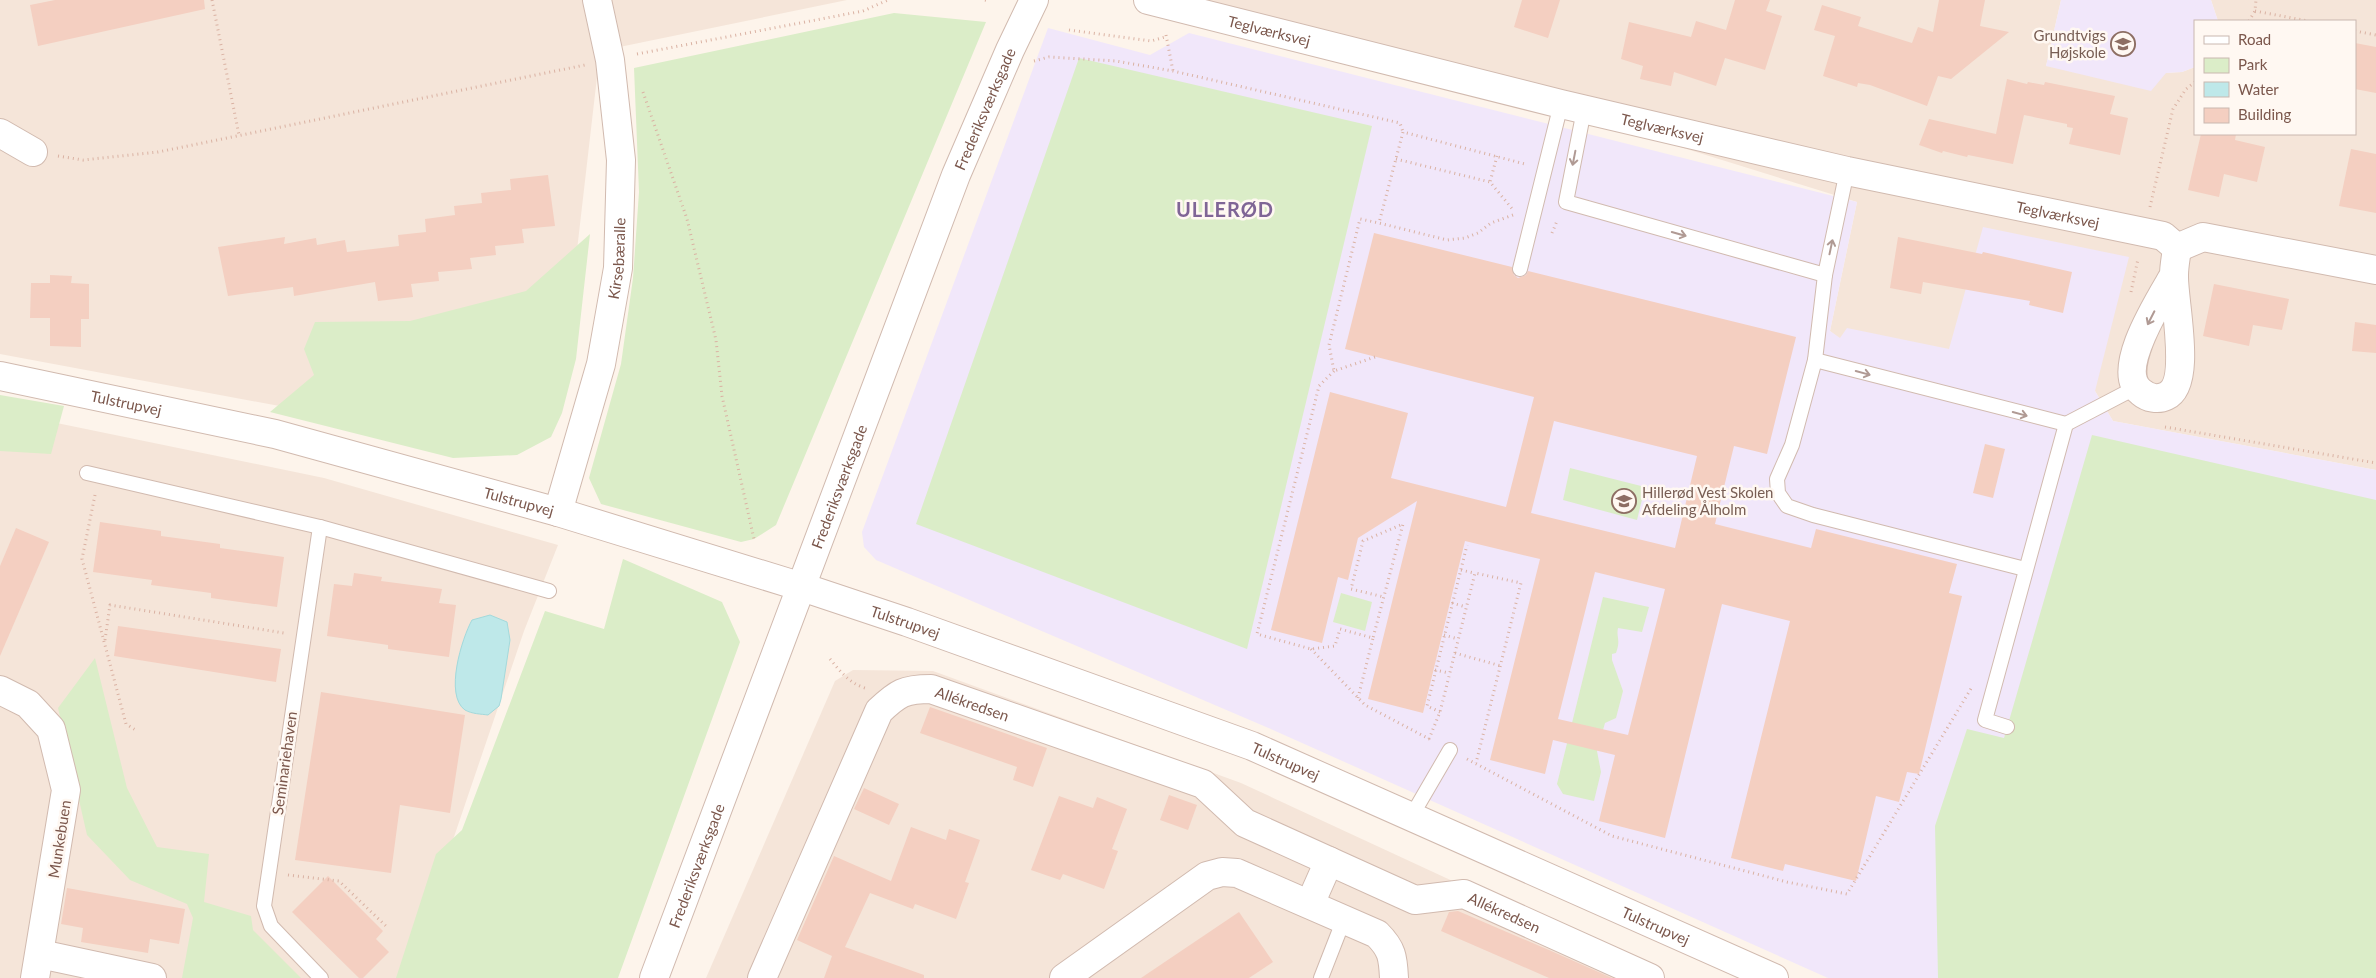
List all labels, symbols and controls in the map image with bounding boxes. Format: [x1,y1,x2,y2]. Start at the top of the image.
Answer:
street label: Teglværksvej [1226,11,1312,50]
legend [2194,20,2356,135]
place label: Grundtvigs Højskole [2034,26,2106,61]
text: Road [2238,30,2271,48]
school or university icon: Grundtvigs Højskole [2110,31,2136,57]
street label: Frederiksværksgade [950,45,1019,173]
text: Park [2238,55,2268,73]
text: Water [2238,80,2279,98]
text: Building [2238,105,2291,123]
street label: Teglværksvej [1619,109,1706,146]
one-way arrow [1569,149,1579,165]
district label: ULLERØD [1176,197,1274,221]
street label: Teglværksvej [2015,197,2101,232]
street label: Kirsebæralle [604,217,628,301]
one-way arrow [1670,229,1686,239]
one-way arrow [1827,240,1836,256]
one-way arrow [2146,310,2155,325]
one-way arrow [1854,368,1870,378]
street label: Tulstrupvej [89,386,163,419]
one-way arrow [2011,409,2027,419]
street label: Frederiksværksgade [807,422,870,551]
street label: Tulstrupvej [482,483,556,519]
place label: Hillerød Vest Skolen Afdeling Ålholm [1642,483,1774,518]
school or university icon: Hillerød Vest Skolen Afdeling Ålholm [1611,488,1637,514]
street label: Tulstrupvej [868,602,943,642]
street label: Allékredsen [933,682,1012,725]
street label: Seminariehaven [268,710,300,816]
street label: Tulstrupvej [1249,738,1322,784]
street label: Munkebuen [44,799,74,879]
street label: Frederiksværksgade [665,801,728,930]
street label: Allékredsen [1466,888,1543,936]
street label: Tulstrupvej [1619,903,1692,948]

